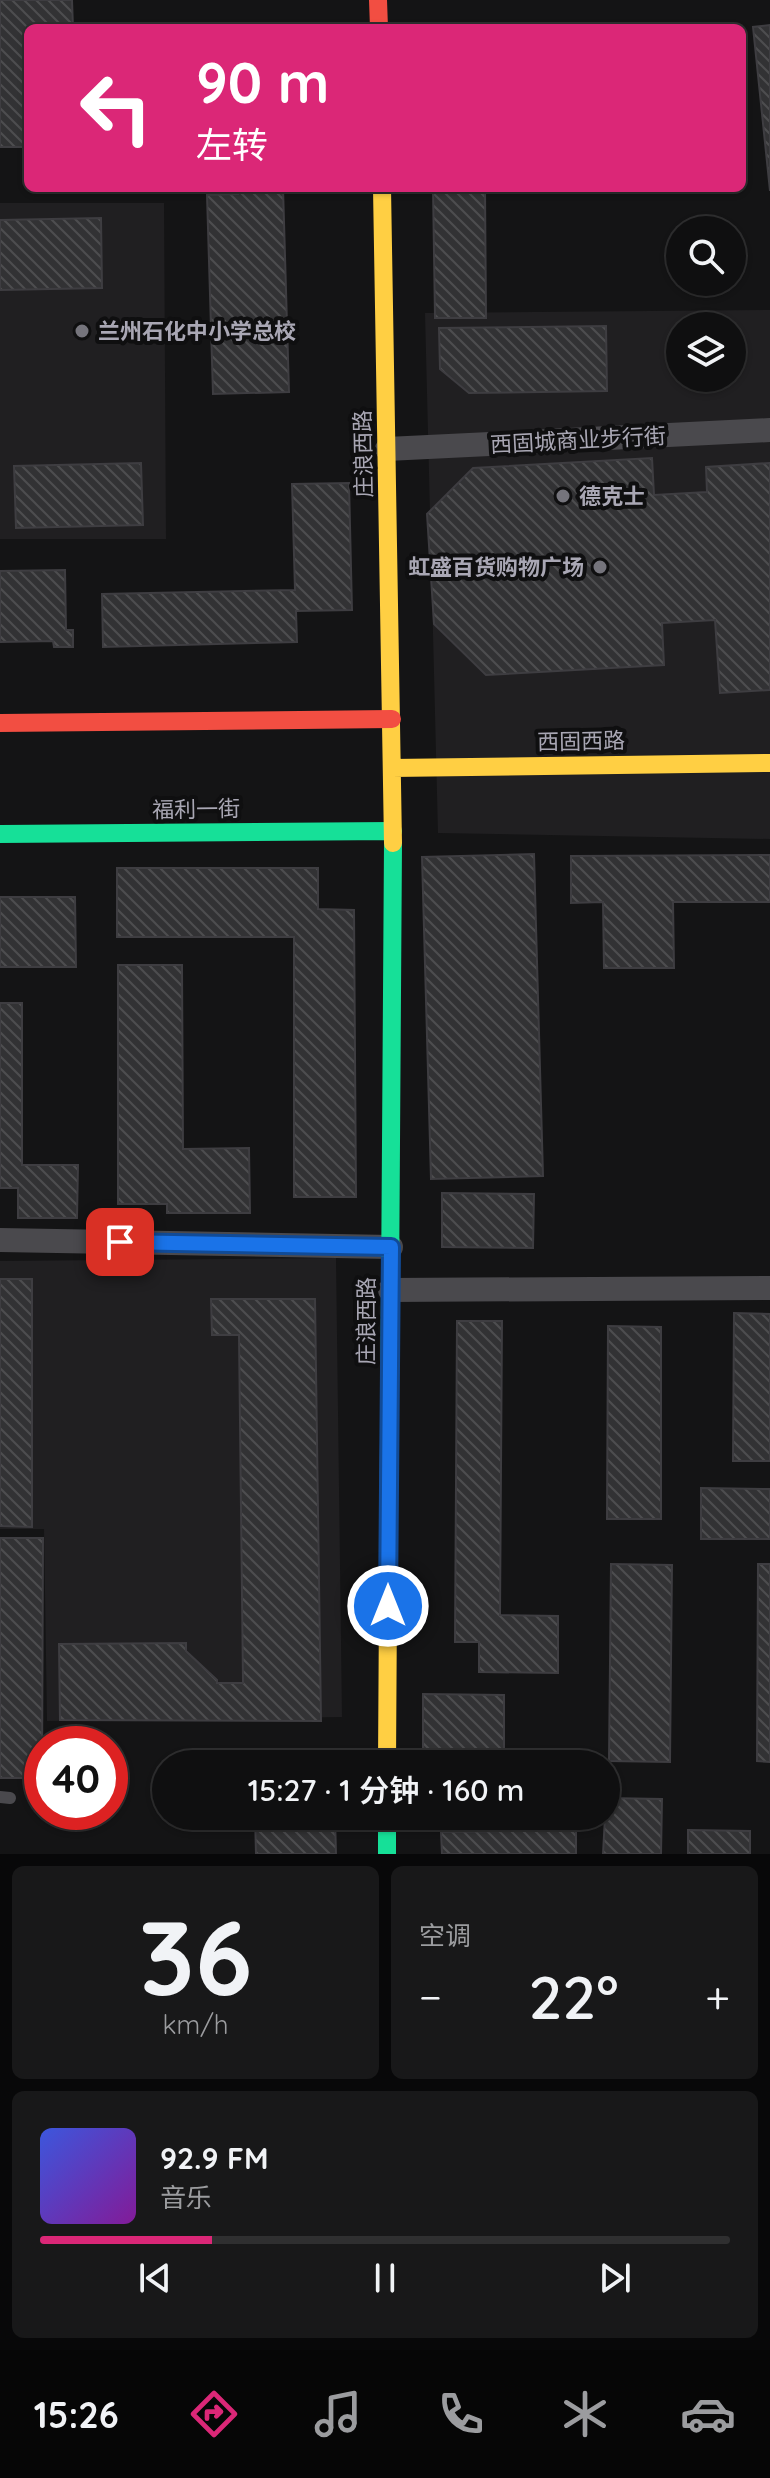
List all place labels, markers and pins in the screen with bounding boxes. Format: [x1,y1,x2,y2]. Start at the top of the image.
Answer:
place label: 兰州石化中小学总校 [98,317,296,345]
marker: 兰州石化中小学总校 [73,322,91,340]
place label: 德克士 [579,482,645,510]
marker: 德克士 [554,487,572,505]
place label: 虹盛百货购物广场 [408,553,584,581]
marker: 虹盛百货购物广场 [591,558,609,576]
pin [86,1208,154,1276]

